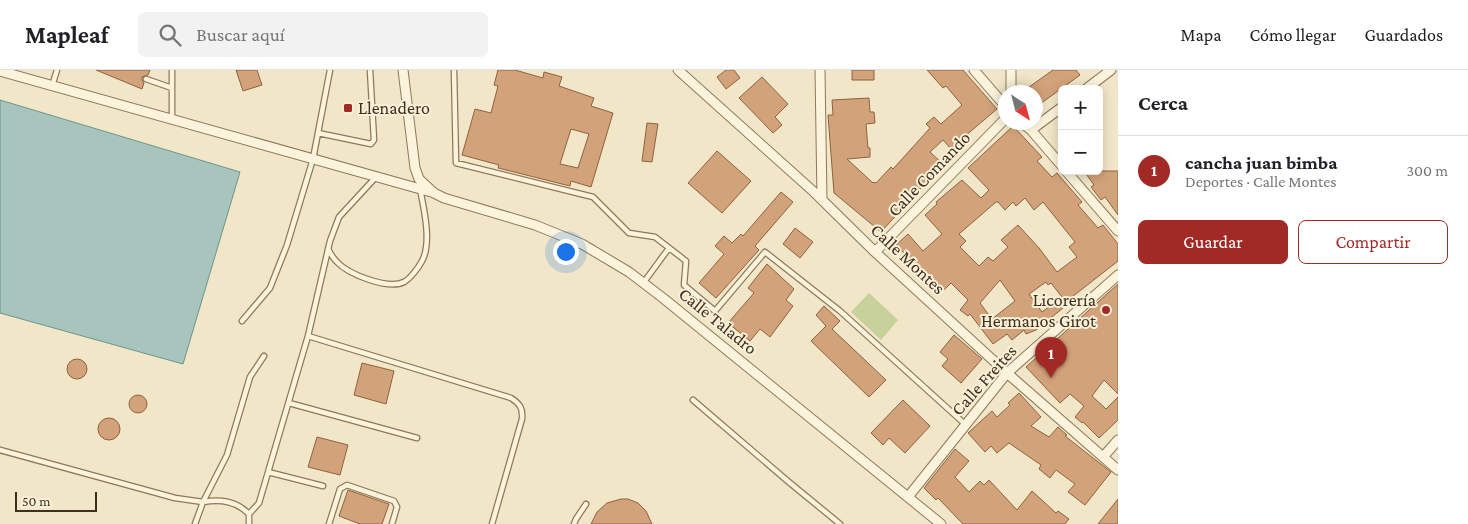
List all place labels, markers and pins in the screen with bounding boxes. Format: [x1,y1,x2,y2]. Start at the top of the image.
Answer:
place label: Llenadero [358,98,430,118]
marker: Llenadero [342,102,354,114]
place label: Licorería Hermanos Girot [981,290,1097,331]
marker: Licorería Hermanos Girot [1100,304,1112,316]
pin: 1 [1035,337,1067,378]

